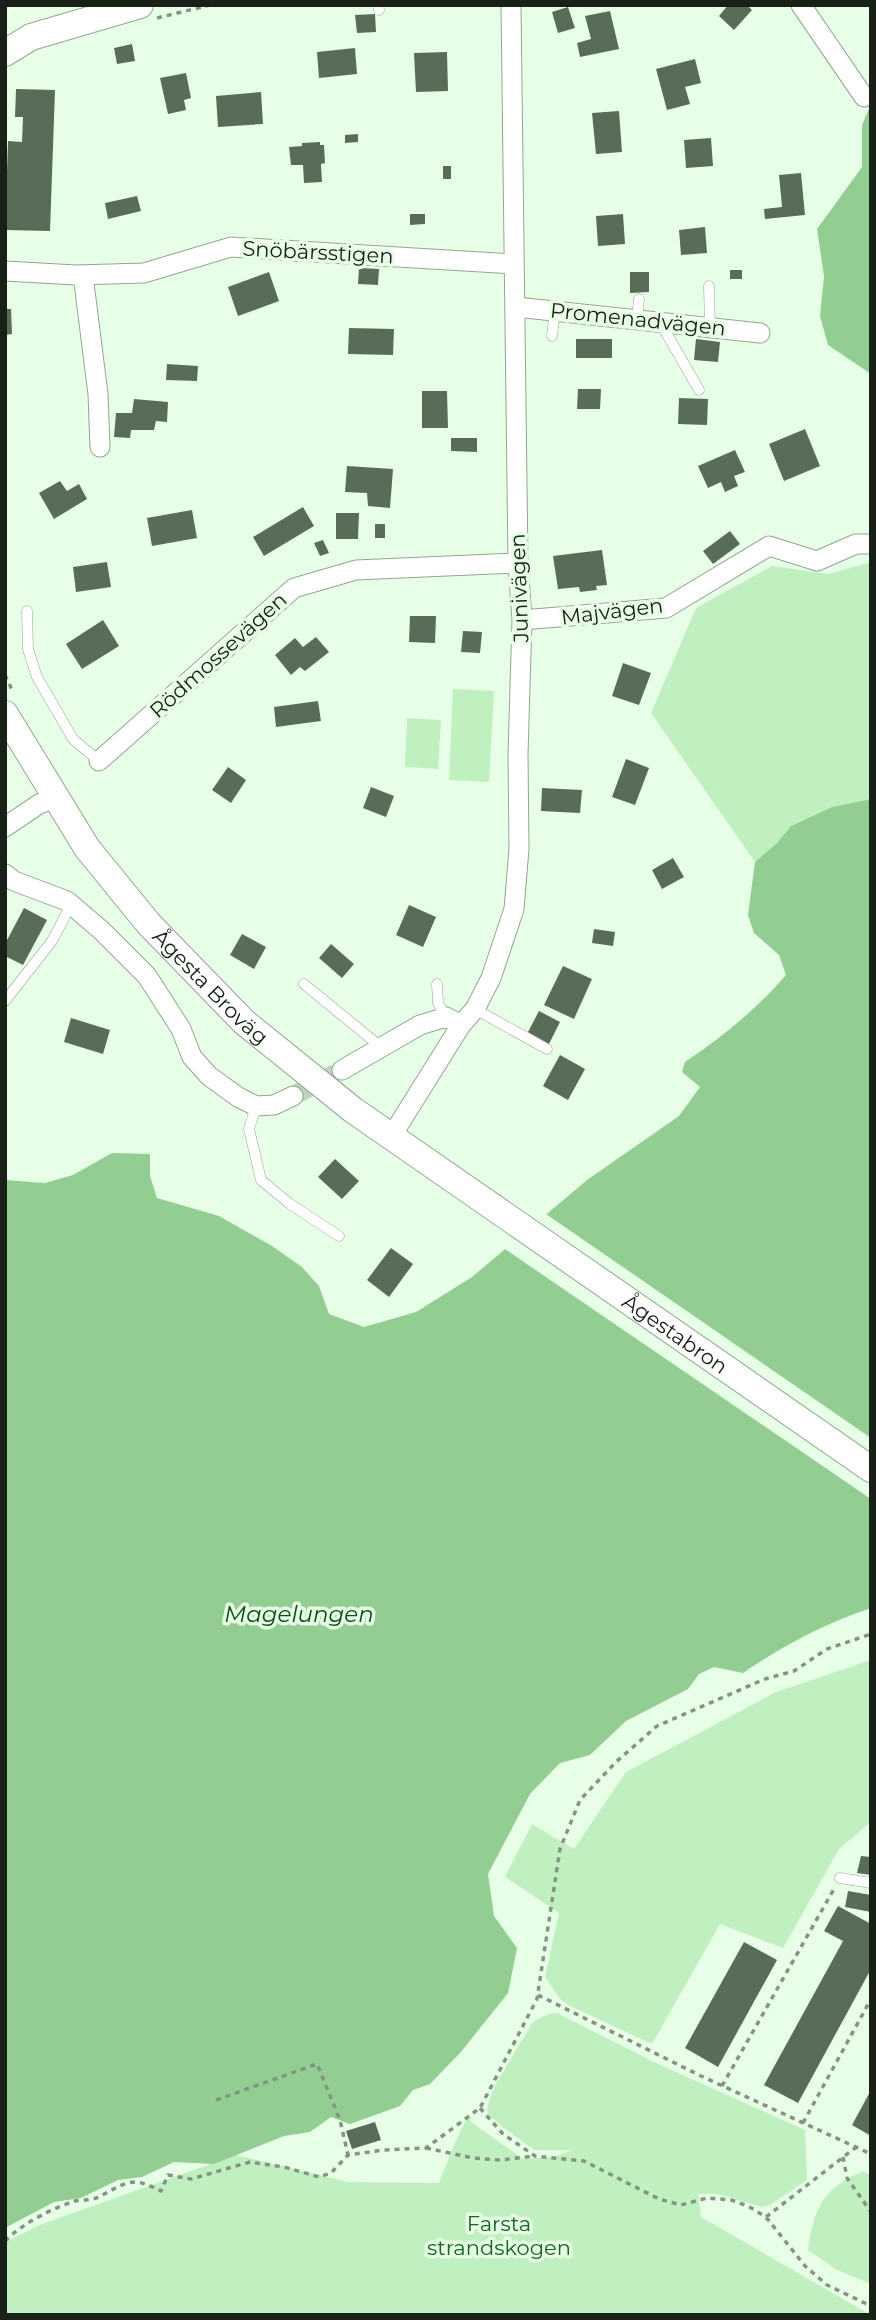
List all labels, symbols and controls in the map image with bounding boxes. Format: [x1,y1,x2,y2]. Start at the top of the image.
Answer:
street label: Snöbärsstigen [242,236,394,268]
street label: Promenadvägen [549,297,727,341]
street label: Junivägen [505,533,533,644]
street label: Rödmossevägen [144,587,292,723]
street label: Majvägen [559,592,665,630]
street label: Ågesta Broväg [148,923,273,1049]
street label: Ågestabron [618,1288,733,1379]
water label: Magelungen [224,1600,374,1628]
park label: Farsta strandskogen [427,2211,571,2260]

